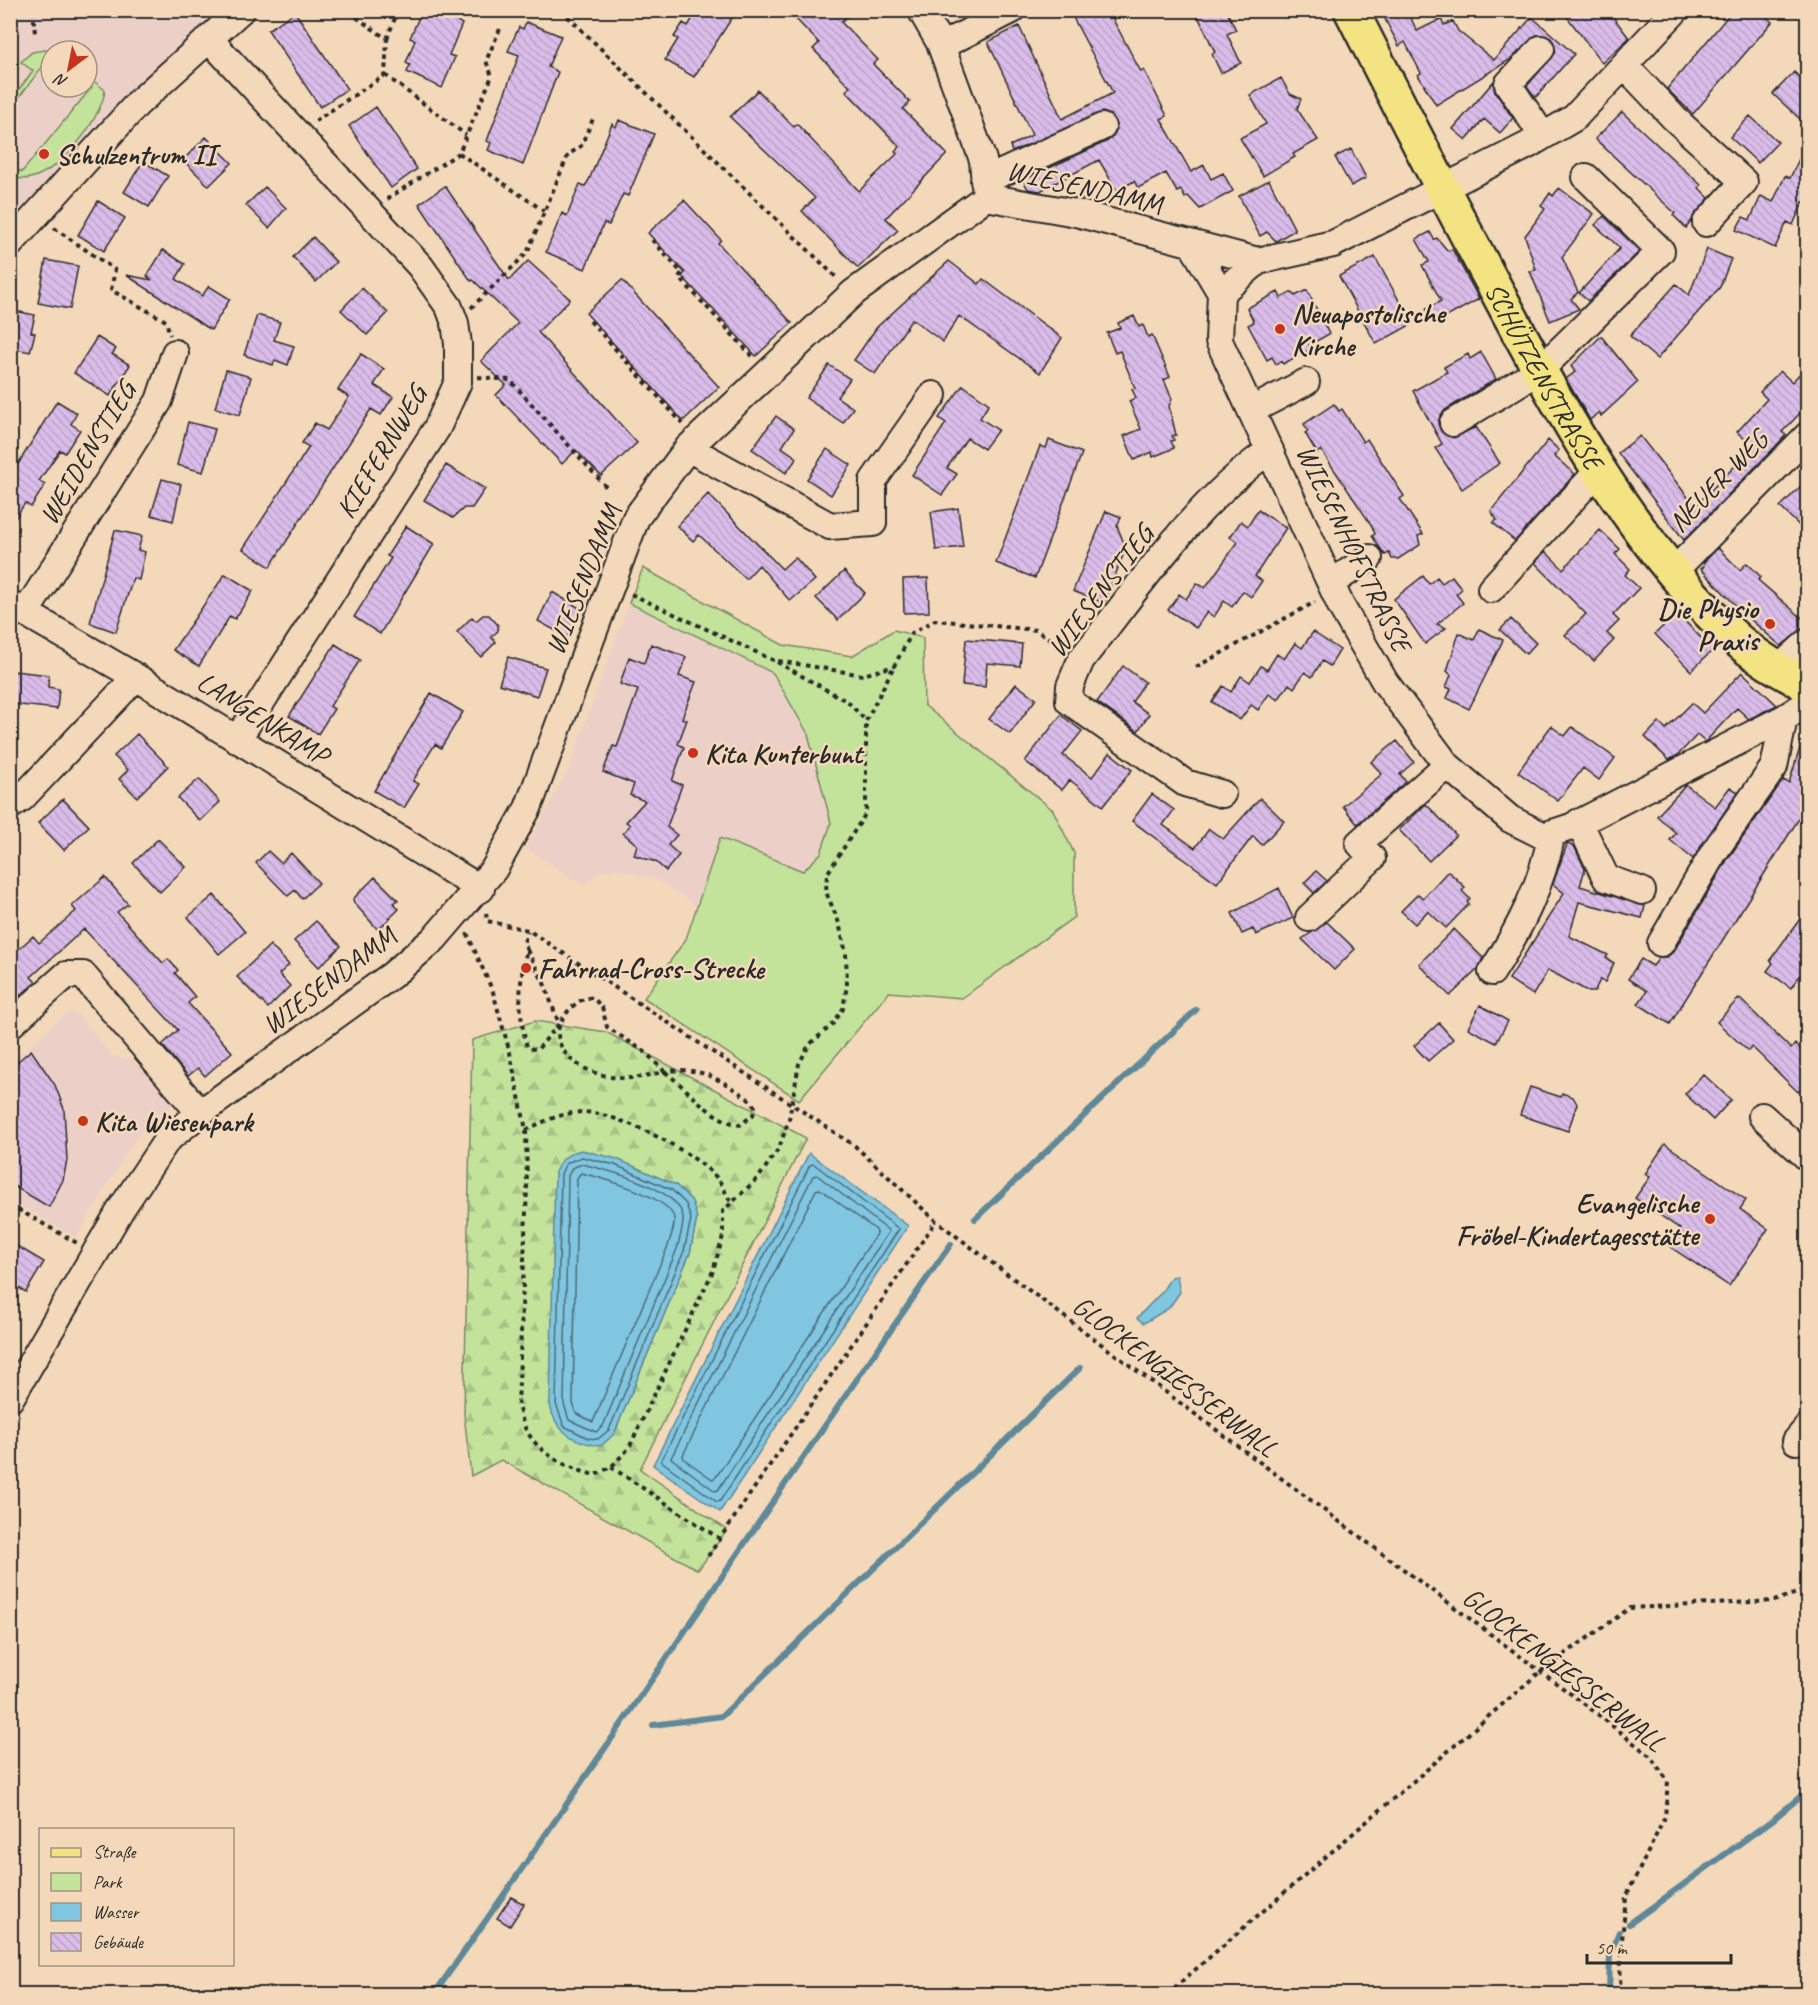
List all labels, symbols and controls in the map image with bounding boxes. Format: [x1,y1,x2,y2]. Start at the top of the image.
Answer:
north arrow [39,39,99,99]
text: N [49,68,71,92]
place label: Schulzentrum II [56,137,221,172]
marker: Schulzentrum II [37,147,51,161]
street label: WIESENDAMM [1004,152,1168,222]
street label: SCHÜTZENSTRASSE [1478,276,1613,479]
place label: Neuapostolische Kirche [1292,296,1447,363]
marker: Neuapostolische Kirche [1273,322,1287,336]
street label: WEIDENSTIEG [31,372,145,530]
street label: KIEFERNWEG [328,376,436,524]
street label: NEUER WEG [1661,420,1778,539]
street label: WIESENHOFSTRASSE [1289,439,1421,660]
street label: WIESENDAMM [537,497,630,659]
street label: WIESENSTIEG [1039,515,1163,664]
place label: Die Physio Praxis [1658,591,1761,658]
marker: Die Physio Praxis [1763,617,1777,631]
street label: LANGENKAMP [191,664,339,774]
place label: Kita Kunterbunt [705,736,865,771]
marker: Kita Kunterbunt [686,746,700,760]
street label: WIESENDAMM [255,917,404,1042]
place label: Fahrrad-Cross-Strecke [538,951,767,986]
marker: Fahrrad-Cross-Strecke [519,961,533,975]
place label: Kita Wiesenpark [95,1104,255,1139]
marker: Kita Wiesenpark [76,1114,90,1128]
place label: Evangelische Fröbel-Kindertagesstätte [1456,1186,1701,1253]
marker: Evangelische Fröbel-Kindertagesstätte [1703,1212,1717,1226]
street label: GLOCKENGIESSERWALL [1066,1288,1285,1465]
street label: GLOCKENGIESSERWALL [1456,1579,1673,1759]
legend [39,1828,234,1966]
text: Straße [93,1841,137,1863]
text: Park [93,1871,123,1893]
text: Wasser [93,1901,140,1923]
scale bar [1587,1927,1731,1965]
text: Gebäude [93,1931,144,1953]
text: 50 m [1596,1937,1629,1959]

